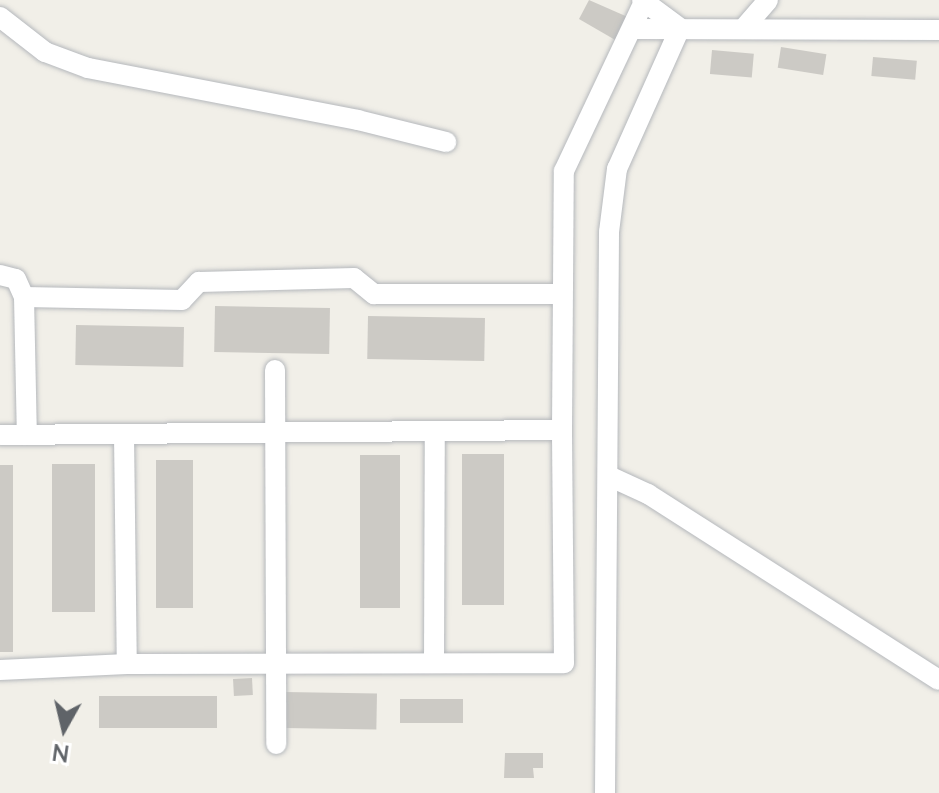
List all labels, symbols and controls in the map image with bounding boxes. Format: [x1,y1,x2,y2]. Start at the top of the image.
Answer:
north arrow [24,689,104,769]
text: N [50,739,71,768]

